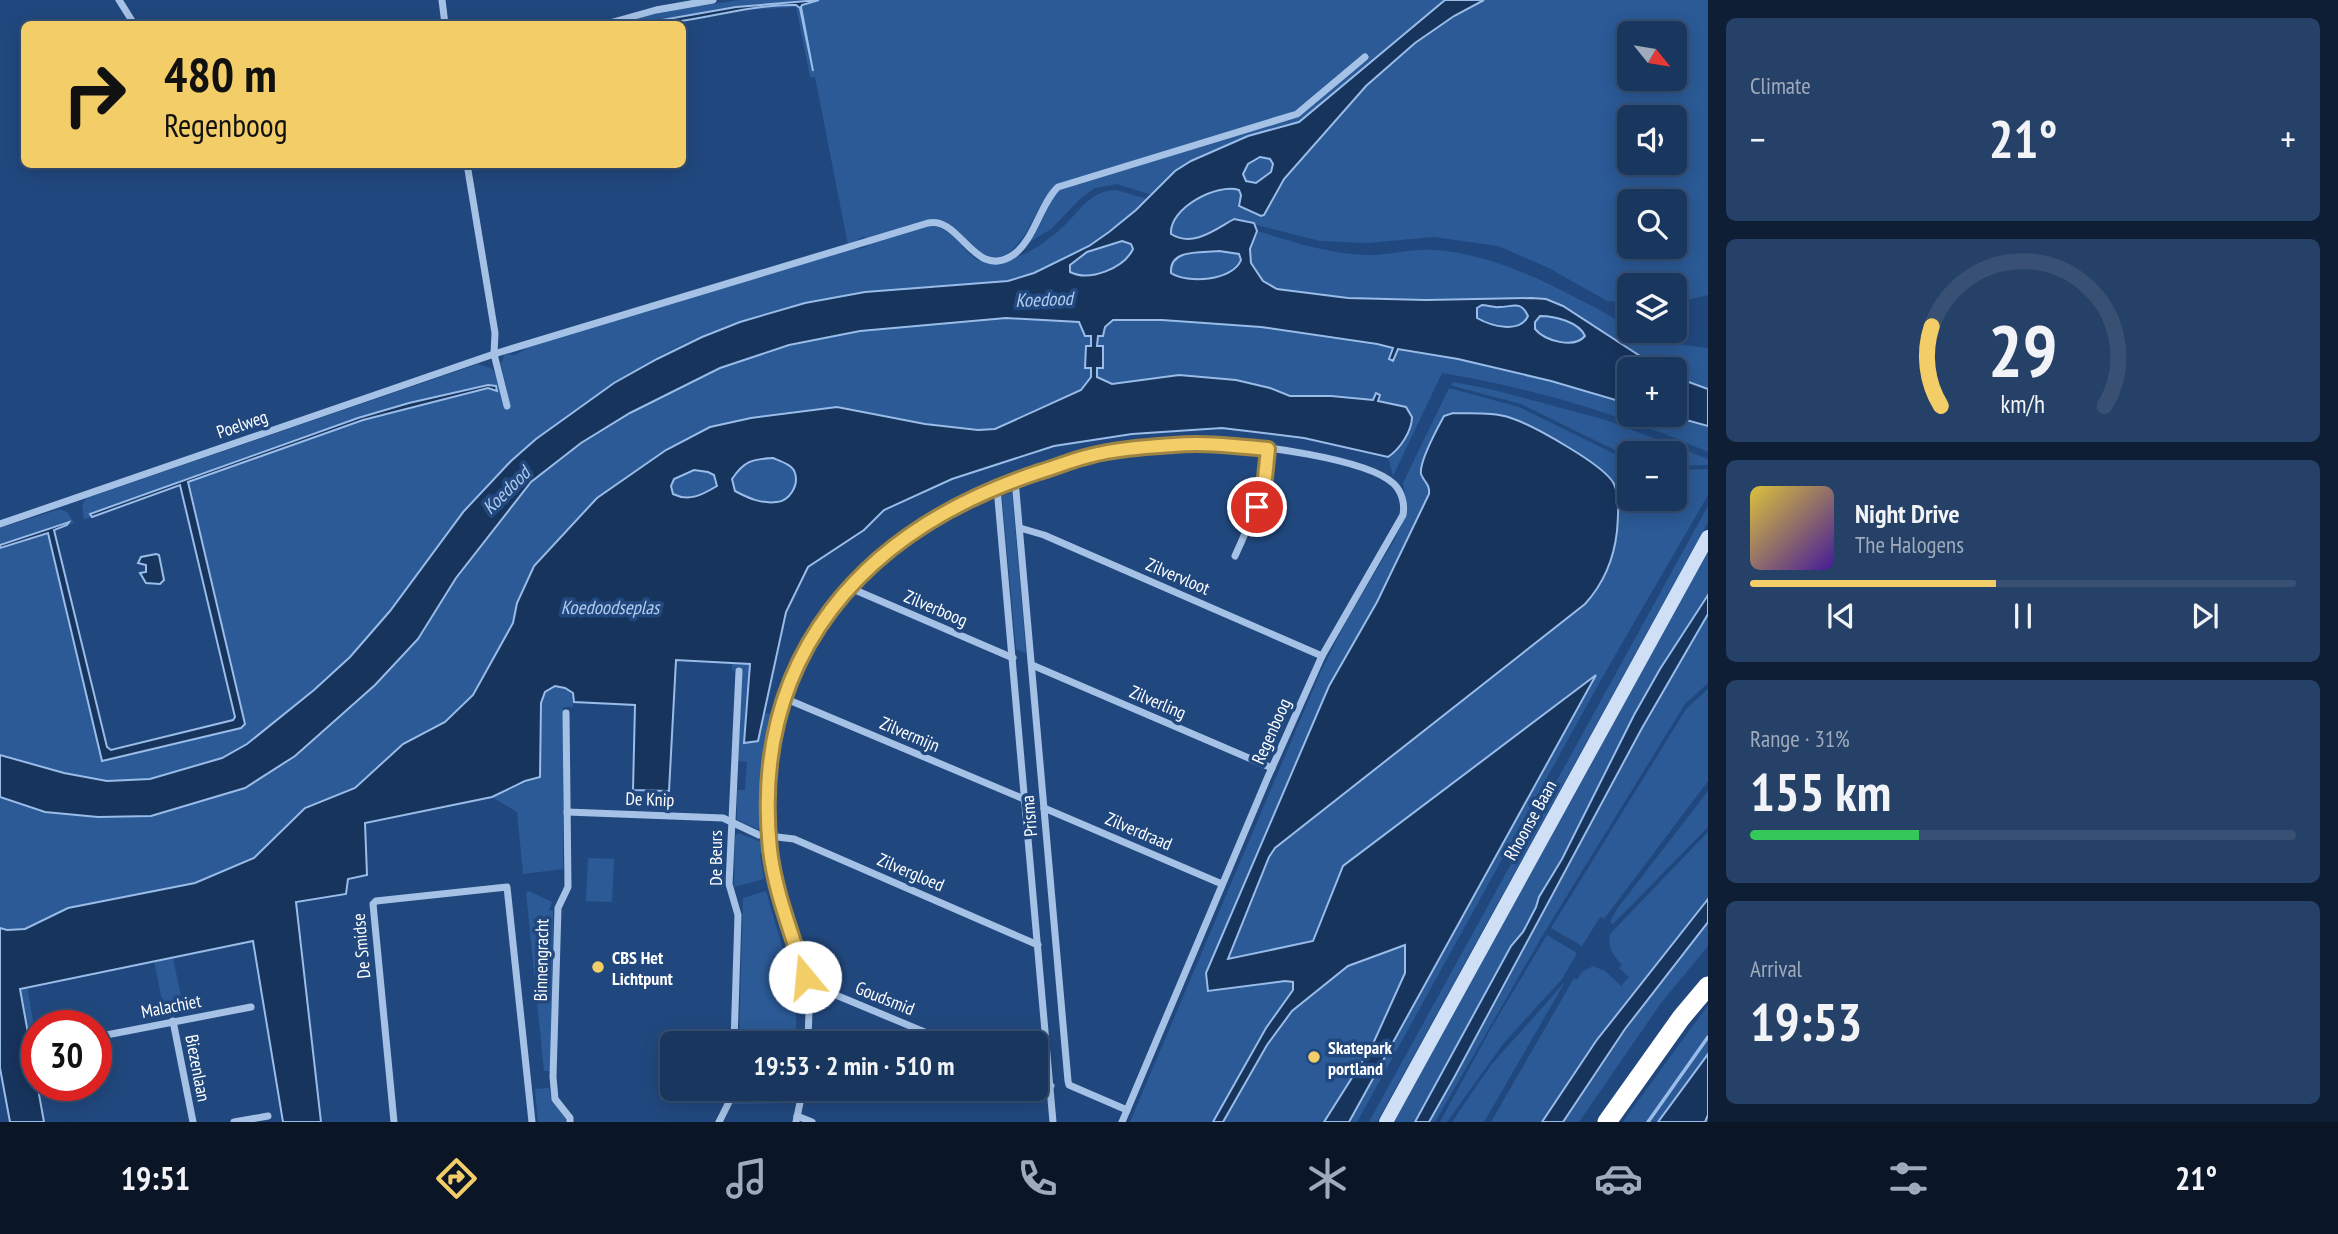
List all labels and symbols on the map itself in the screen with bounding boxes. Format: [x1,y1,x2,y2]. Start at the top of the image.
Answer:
north arrow [1617,21,1687,91]
water label: Koedood [1015,286,1076,312]
street label: Poelweg [213,405,271,443]
water label: Koedood [477,459,537,519]
pin [1227,477,1287,537]
street label: Zilvervloot [1143,552,1213,600]
street label: Zilverboog [901,584,971,632]
water label: Koedoodseplas [561,595,661,619]
street label: Zilverling [1126,680,1190,724]
street label: Regenboog [1246,695,1296,767]
street label: Zilvermijn [877,711,943,757]
street label: Rhoonse Baan [1499,776,1561,864]
street label: De Knip [625,787,675,811]
street label: Prisma [1016,794,1042,838]
street label: Zilverdraad [1102,807,1176,855]
street label: De Beurs [704,830,727,886]
street label: Zilvergloed [874,848,948,896]
street label: De Smidse [347,912,375,980]
street label: Binnengracht [529,918,553,1002]
position arrow [768,940,842,1014]
place label: CBS Het Lichtpunt [612,946,673,990]
marker: CBS Het Lichtpunt [590,959,606,975]
street label: Goudsmid [852,976,918,1020]
street label: Malachiet [139,989,203,1023]
speed limit sign: 30 [21,1010,112,1101]
street label: Biezenlaan [180,1033,216,1103]
place label: Skatepark portland [1328,1036,1392,1080]
marker: Skatepark portland [1306,1049,1322,1065]

